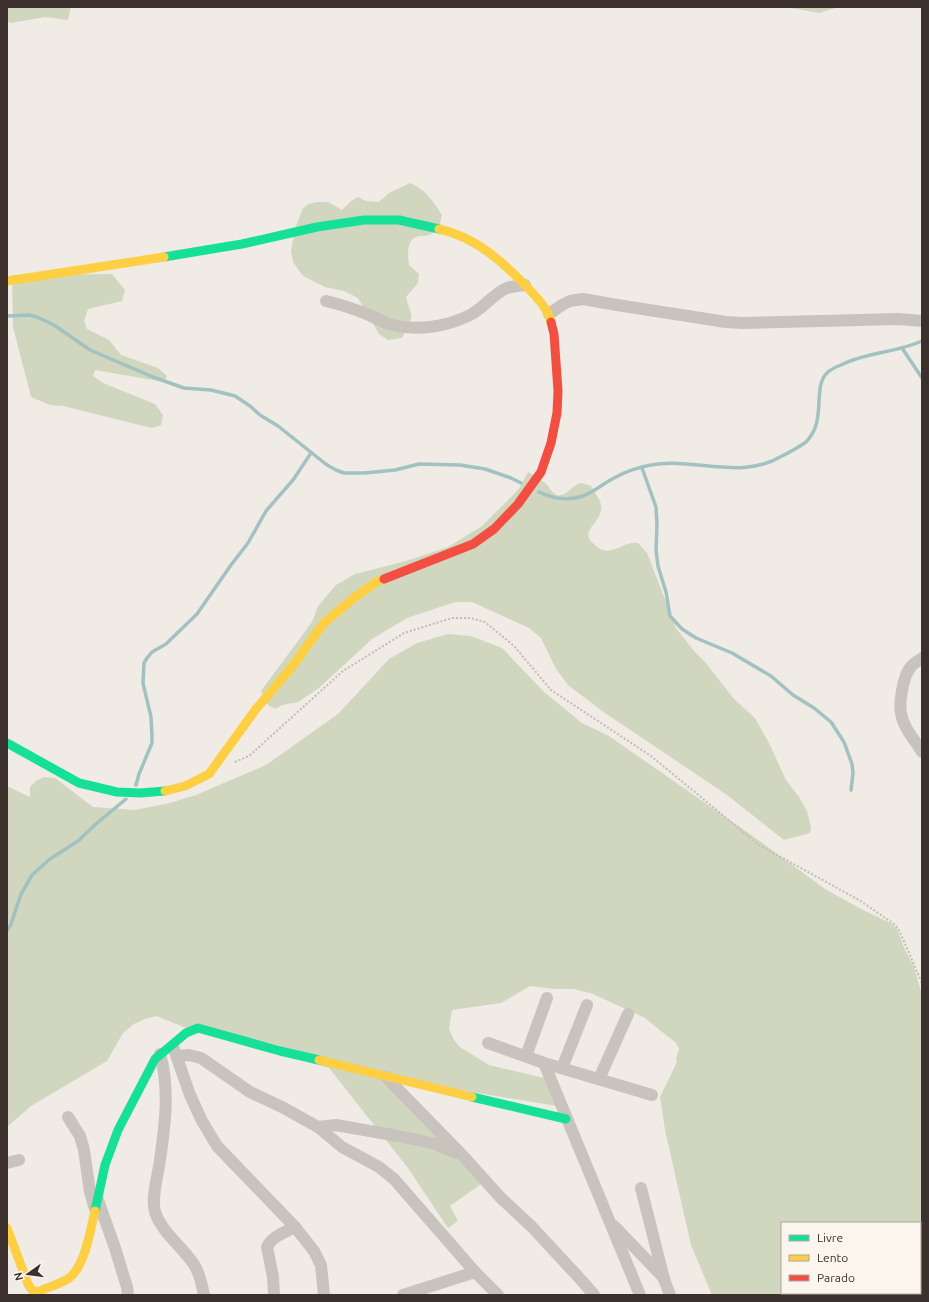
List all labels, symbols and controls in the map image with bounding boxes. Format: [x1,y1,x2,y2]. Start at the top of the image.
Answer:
legend [781,1222,921,1294]
text: Livre [817,1231,843,1244]
text: Lento [817,1251,848,1264]
north arrow [8,1254,48,1294]
text: N [11,1271,25,1282]
text: Parado [817,1271,855,1284]

